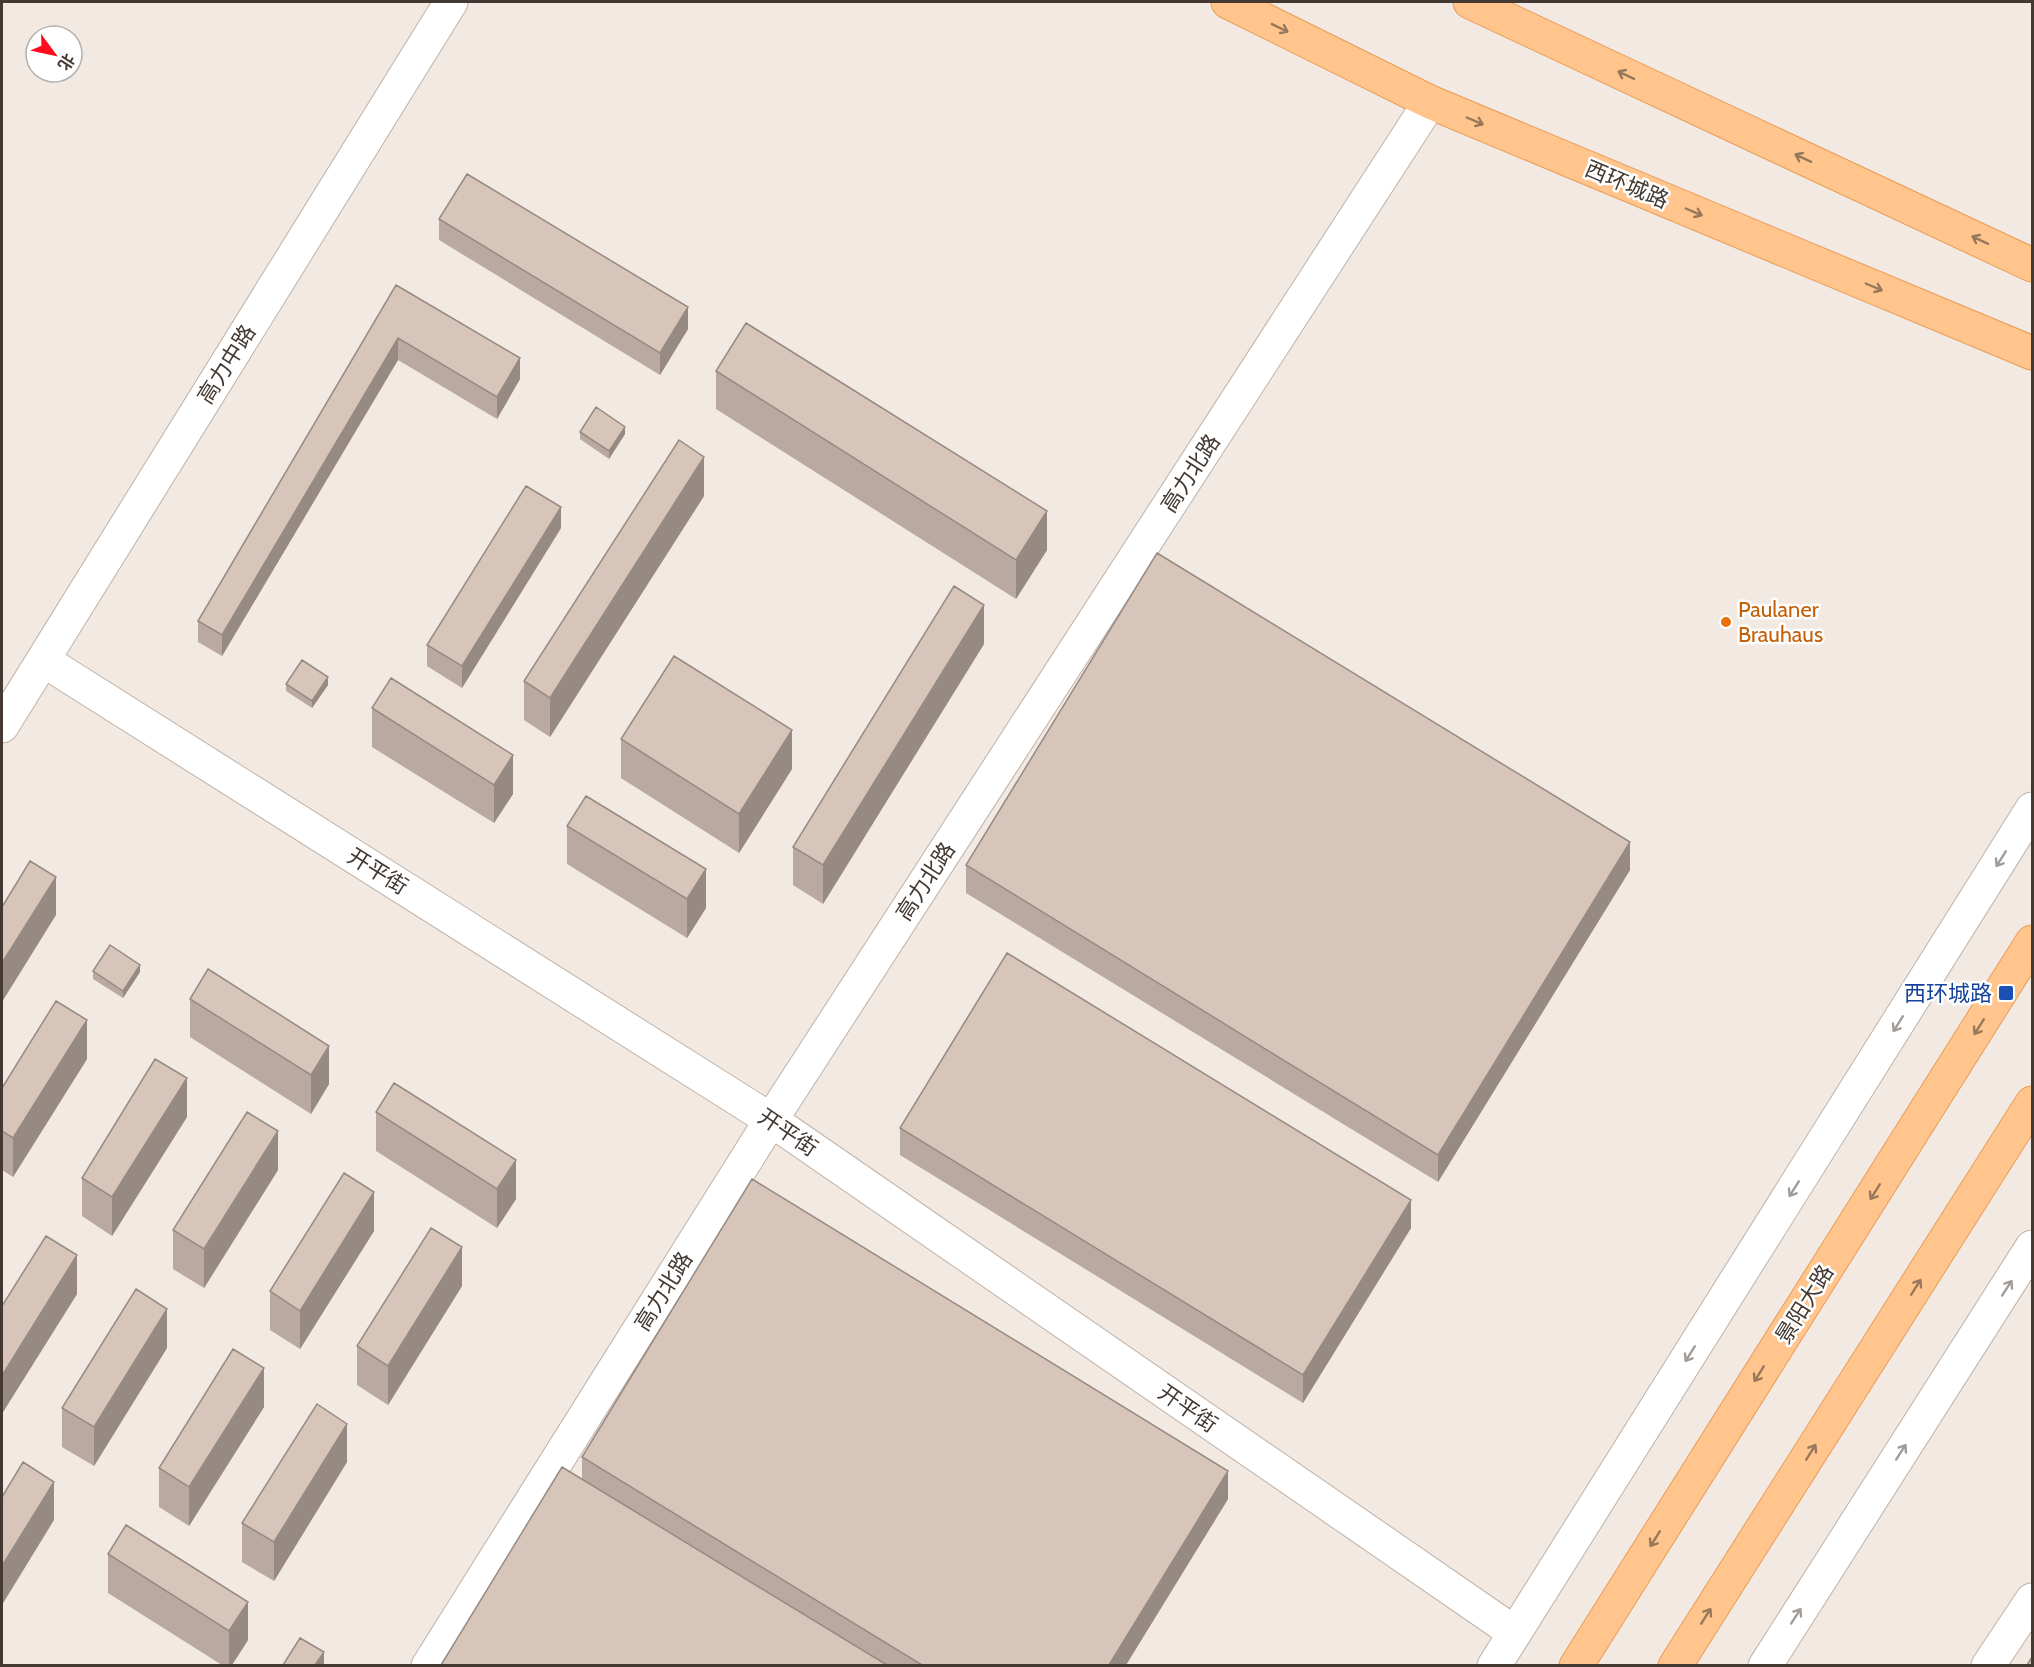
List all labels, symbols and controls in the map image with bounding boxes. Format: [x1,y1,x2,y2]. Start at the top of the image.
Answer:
one-way arrow [1271,22,1289,34]
north arrow [24,24,84,84]
text: 北 [54,50,78,74]
one-way arrow [1618,68,1636,80]
one-way arrow [1465,116,1483,127]
one-way arrow [1794,151,1812,163]
street label: 西环城路 [1581,155,1673,214]
one-way arrow [1684,207,1702,218]
one-way arrow [1971,234,1989,246]
one-way arrow [1864,282,1882,293]
street label: 高力中路 [192,320,261,409]
street label: 高力北路 [1155,429,1226,518]
place label: Paulaner Brauhaus [1738,596,1823,648]
marker: Paulaner Brauhaus [1719,615,1733,629]
street label: 高力北路 [890,837,961,926]
street label: 开平街 [343,842,413,900]
one-way arrow [1995,850,2007,867]
place label: 西环城路 [1904,980,1992,1007]
marker: 西环城路 [1997,984,2015,1002]
one-way arrow [1891,1015,1903,1032]
one-way arrow [1972,1018,1984,1035]
street label: 开平街 [753,1103,823,1162]
one-way arrow [1787,1180,1799,1197]
one-way arrow [1868,1183,1881,1200]
street label: 高力北路 [629,1247,698,1336]
street label: 景阳大路 [1770,1260,1839,1349]
one-way arrow [1910,1279,1922,1296]
one-way arrow [2001,1280,2013,1297]
one-way arrow [1684,1345,1696,1362]
one-way arrow [1753,1365,1765,1382]
street label: 开平街 [1153,1378,1222,1438]
one-way arrow [1805,1444,1817,1460]
one-way arrow [1896,1444,1908,1461]
one-way arrow [1649,1530,1661,1547]
one-way arrow [1701,1608,1713,1625]
one-way arrow [1791,1608,1803,1625]

